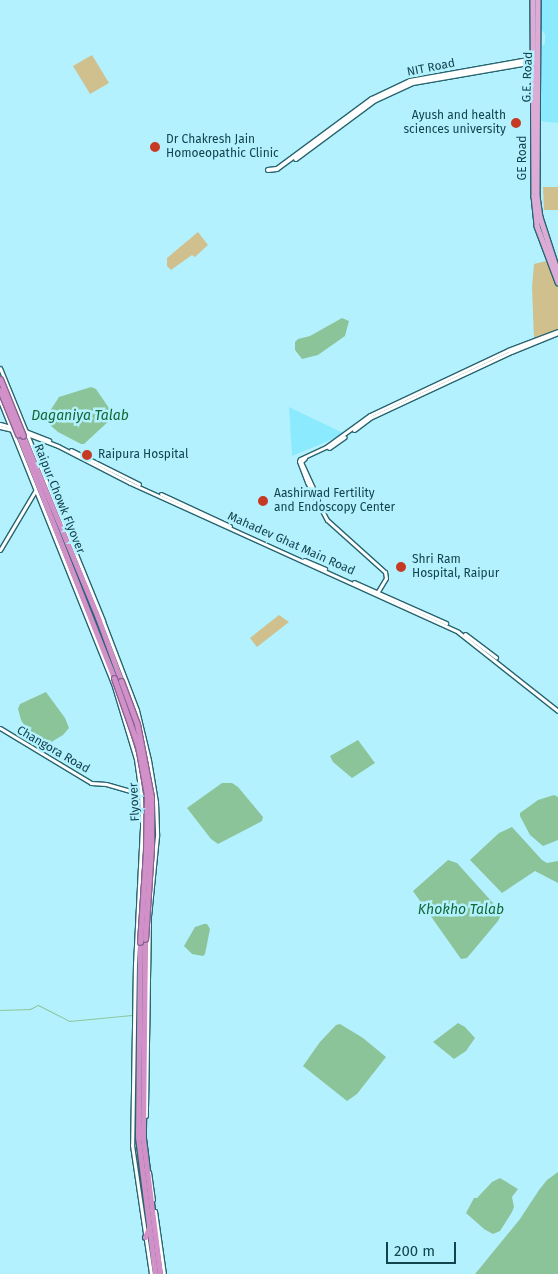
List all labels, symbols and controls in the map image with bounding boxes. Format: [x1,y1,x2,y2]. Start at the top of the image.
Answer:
street label: G.E. Road [520,51,536,103]
street label: NIT Road [406,56,456,80]
place label: Ayush and health sciences university [403,109,506,137]
marker: Ayush and health sciences university [510,117,522,129]
place label: Dr Chakresh Jain Homoeopathic Clinic [166,133,279,161]
street label: GE Road [516,136,530,180]
marker: Dr Chakresh Jain Homoeopathic Clinic [148,140,162,154]
water label: Daganiya Talab [31,408,129,424]
street label: Raipur Chowk Flyover [30,442,88,556]
marker: Raipura Hospital [80,448,94,462]
place label: Raipura Hospital [98,448,189,462]
place label: Aashirwad Fertility and Endoscopy Center [274,487,395,515]
marker: Aashirwad Fertility and Endoscopy Center [256,494,270,508]
street label: Mahadev Ghat Main Road [225,509,357,579]
place label: Shri Ram Hospital, Raipur [412,553,499,581]
marker: Shri Ram Hospital, Raipur [394,560,408,574]
street label: Changora Road [14,723,92,777]
street label: Flyover [127,782,143,822]
water label: Khokho Talab [418,902,504,918]
scale bar [388,1232,458,1264]
text: 200 m [394,1242,435,1260]

